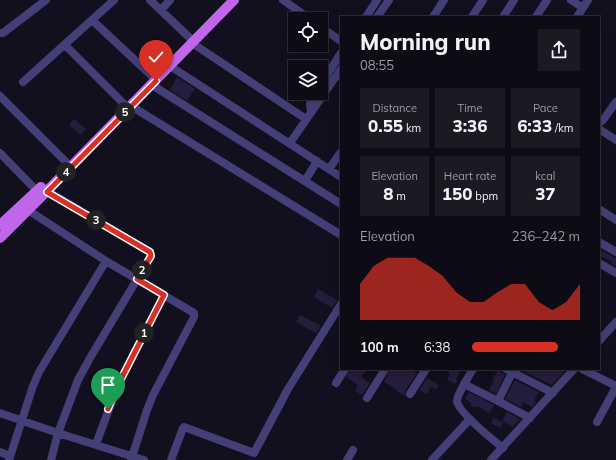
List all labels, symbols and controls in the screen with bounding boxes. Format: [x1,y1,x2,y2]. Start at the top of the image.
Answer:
map controls [288,12,328,100]
button: locate [288,12,328,52]
text: Morning run [360,28,491,56]
button: share [538,29,580,71]
pin [139,40,173,81]
icon: check [145,46,167,68]
text: 08:55 [360,57,394,73]
button: layers [288,60,328,100]
text: Distance [372,101,417,115]
text: Time [458,101,482,115]
text: Pace [533,101,558,115]
pin: 5 [115,102,135,122]
text: 5 [122,105,128,119]
text: 0.55 [368,115,403,136]
text: 3:36 [452,115,488,136]
text: 6:33 [517,115,552,136]
text: km [403,121,421,135]
text: /km [552,121,574,135]
pin: 4 [56,162,76,182]
text: 4 [63,165,69,179]
text: Elevation [371,169,418,183]
text: Heart rate [444,169,496,183]
text: kcal [535,169,555,183]
text: 8 [383,183,394,204]
text: 150 [442,183,472,204]
text: 37 [535,183,556,204]
text: m [394,189,406,203]
text: bpm [472,189,498,203]
pin: 3 [86,210,106,230]
text: 3 [93,213,99,227]
text: Elevation [360,228,415,244]
text: 236–242 m [512,228,580,244]
pin: 2 [132,260,152,280]
text: 2 [139,263,145,277]
pin: 1 [134,323,154,343]
text: 1 [141,326,147,340]
text: 100 m [360,339,399,355]
text: 6:38 [424,339,450,355]
pin [91,368,125,409]
icon: arrive [97,374,119,396]

